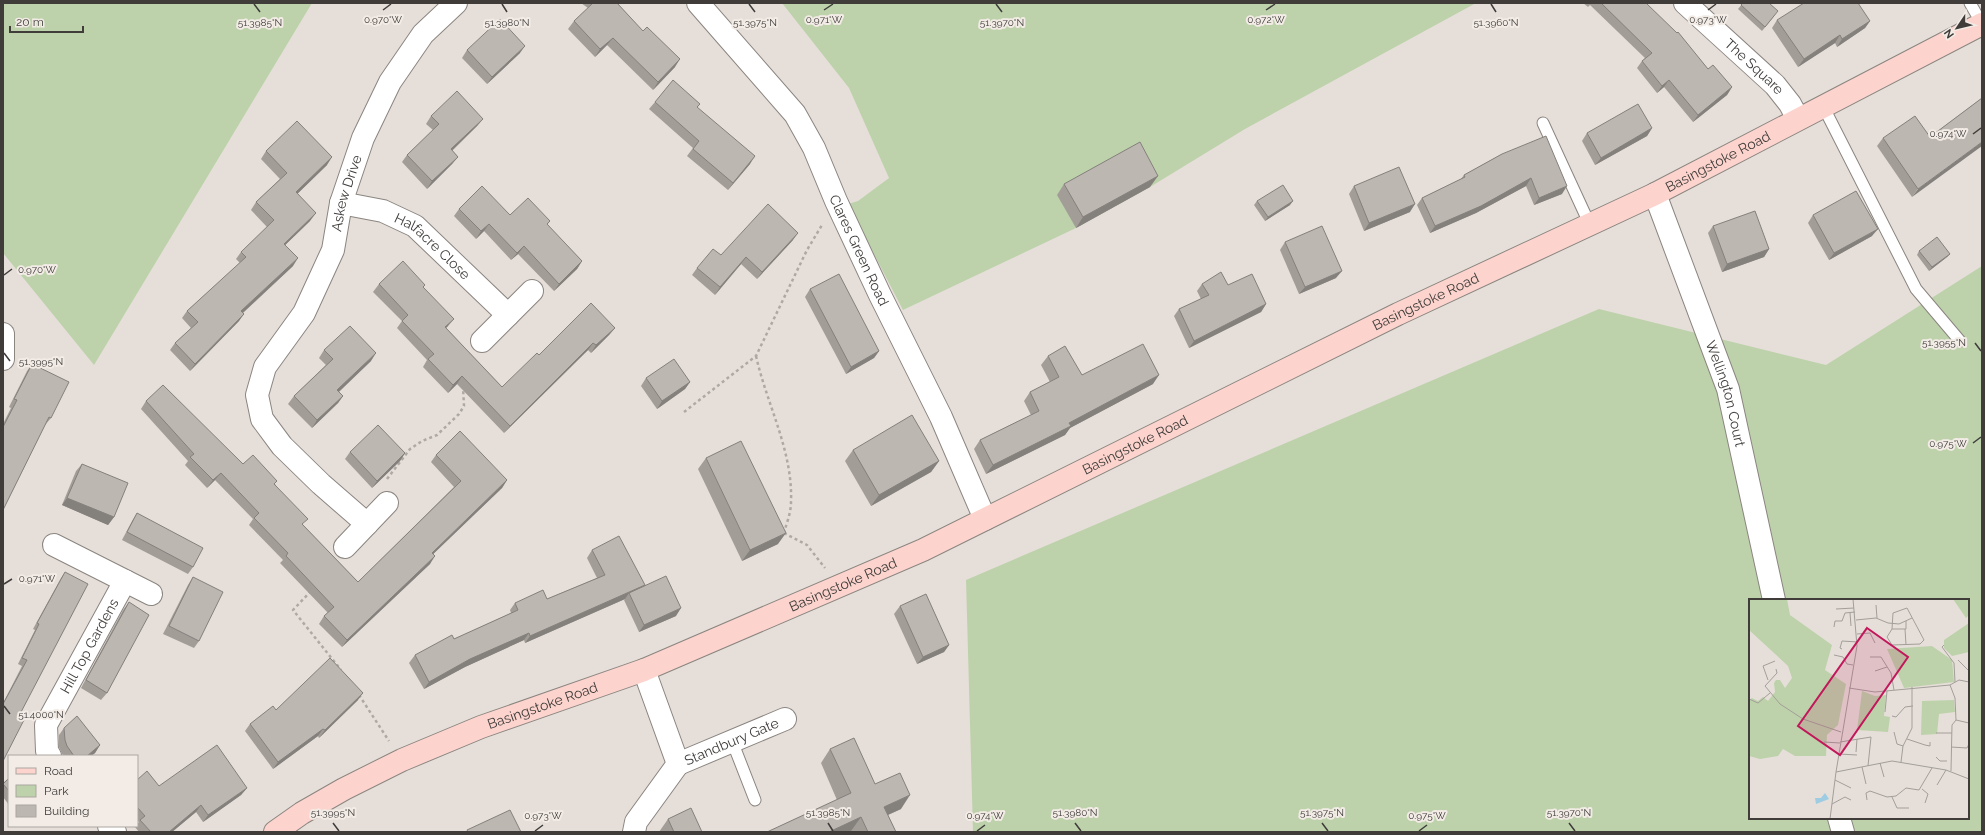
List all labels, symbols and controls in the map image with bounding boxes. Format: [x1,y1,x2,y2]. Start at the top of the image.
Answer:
scale bar [10,8,83,34]
north arrow [1937,8,1977,48]
text: 0.970°W [364,14,403,25]
text: 0.971°W [806,14,843,25]
text: 0.972°W [1247,14,1285,25]
text: 0.973°W [1689,14,1727,25]
text: 20 m [16,15,44,29]
text: 51.3985°N [238,17,282,28]
text: 51.3980°N [484,17,530,28]
text: 51.3975°N [733,17,777,28]
text: 51.3970°N [980,17,1024,28]
text: 51.3960°N [1473,17,1519,28]
text: N [1941,26,1957,41]
street label: The Square [1722,35,1787,97]
street label: Basingstoke Road [1663,128,1773,195]
text: 0.974°W [1929,128,1967,139]
street label: Askew Drive [328,153,365,233]
street label: Clares Green Road [826,192,892,308]
street label: Halfacre Close [392,210,474,282]
text: 0.970°W [18,264,57,275]
street label: Basingstoke Road [1370,269,1481,333]
text: 51.3955°N [1922,337,1966,348]
street label: Wellington Court [1703,338,1748,448]
text: 51.3995°N [19,356,63,367]
street label: Basingstoke Road [1080,412,1190,478]
text: 0.975°W [1929,438,1967,449]
street label: Basingstoke Road [787,554,899,615]
text: 0.971°W [19,573,56,584]
street label: Hill Top Gardens [57,596,122,696]
inset map [1749,599,1969,819]
street label: Basingstoke Road [485,679,600,732]
text: 51.4000°N [18,709,64,720]
street label: Standbury Gate [682,715,781,768]
legend [8,755,138,827]
text: Road [44,764,73,778]
text: Park [44,784,69,798]
text: Building [44,804,90,818]
text: 51.3995°N [311,807,355,818]
text: 51.3985°N [806,807,850,818]
text: 51.3980°N [1052,807,1098,818]
text: 51.3975°N [1300,807,1344,818]
text: 51.3970°N [1547,807,1591,818]
text: 0.973°W [524,810,562,821]
text: 0.974°W [966,810,1004,821]
text: 0.975°W [1408,810,1446,821]

